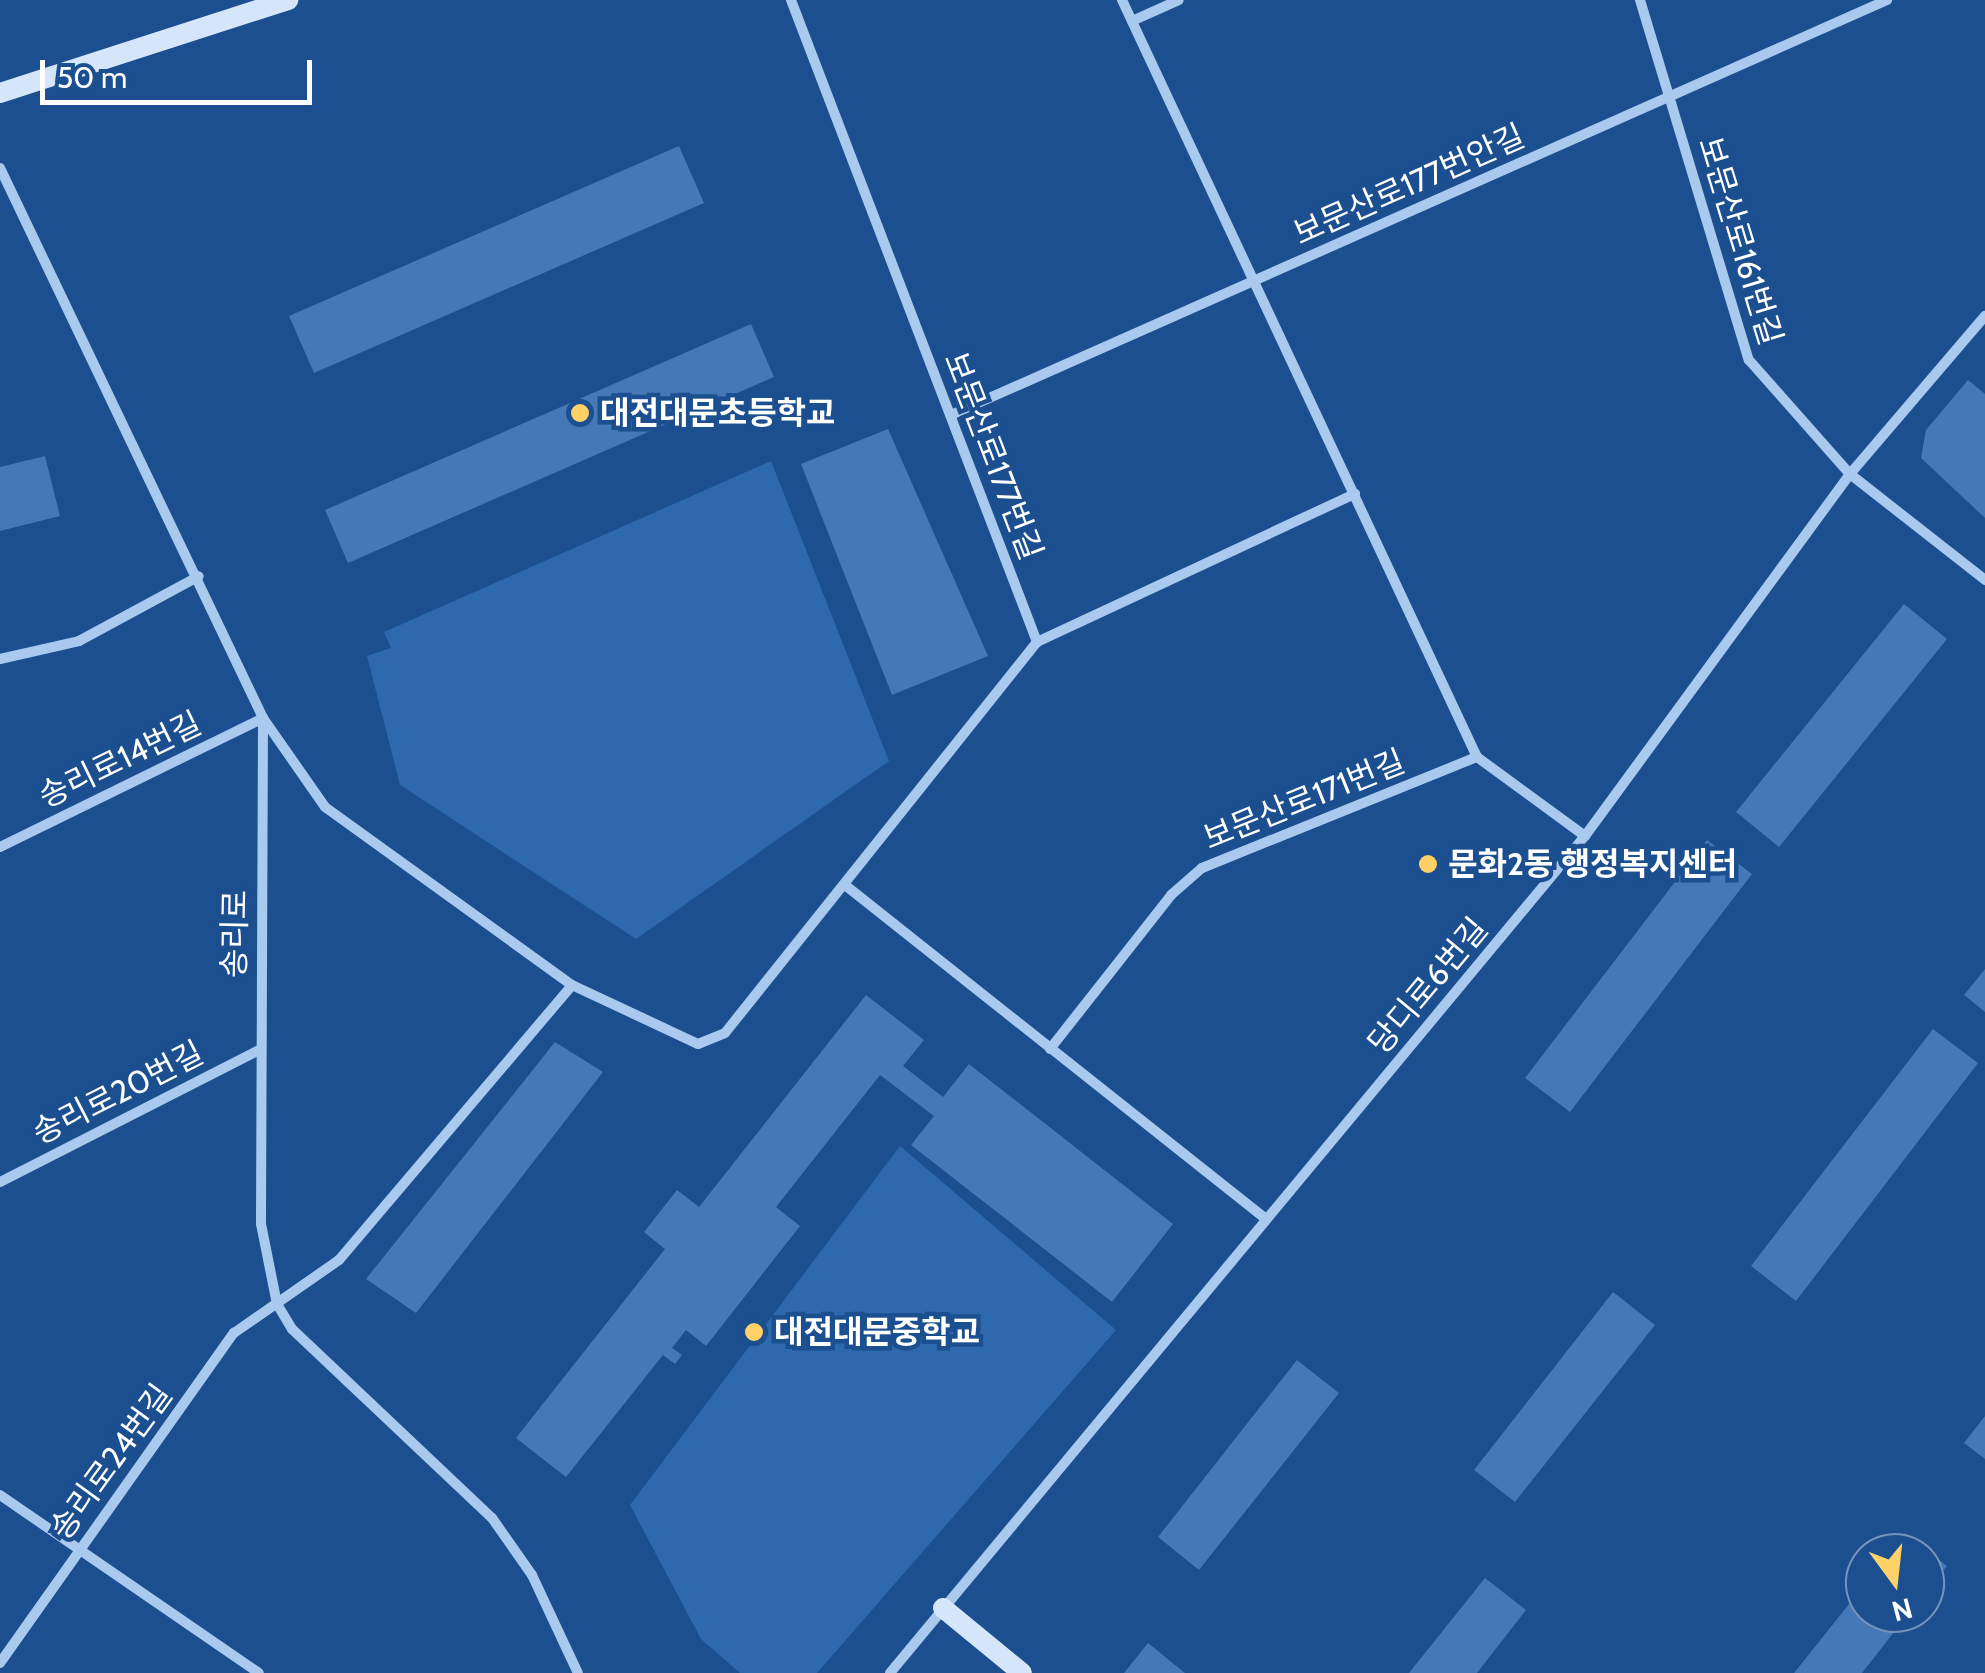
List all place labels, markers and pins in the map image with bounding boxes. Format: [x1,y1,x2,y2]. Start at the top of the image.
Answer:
place label: 대전대문초등학교 [600,394,836,432]
marker: 대전대문초등학교 [569,402,591,424]
place label: 문화2동 행정복지센터 [1448,845,1737,883]
marker: 문화2동 행정복지센터 [1417,853,1439,875]
place label: 대전대문중학교 [774,1313,980,1351]
marker: 대전대문중학교 [743,1321,765,1343]

